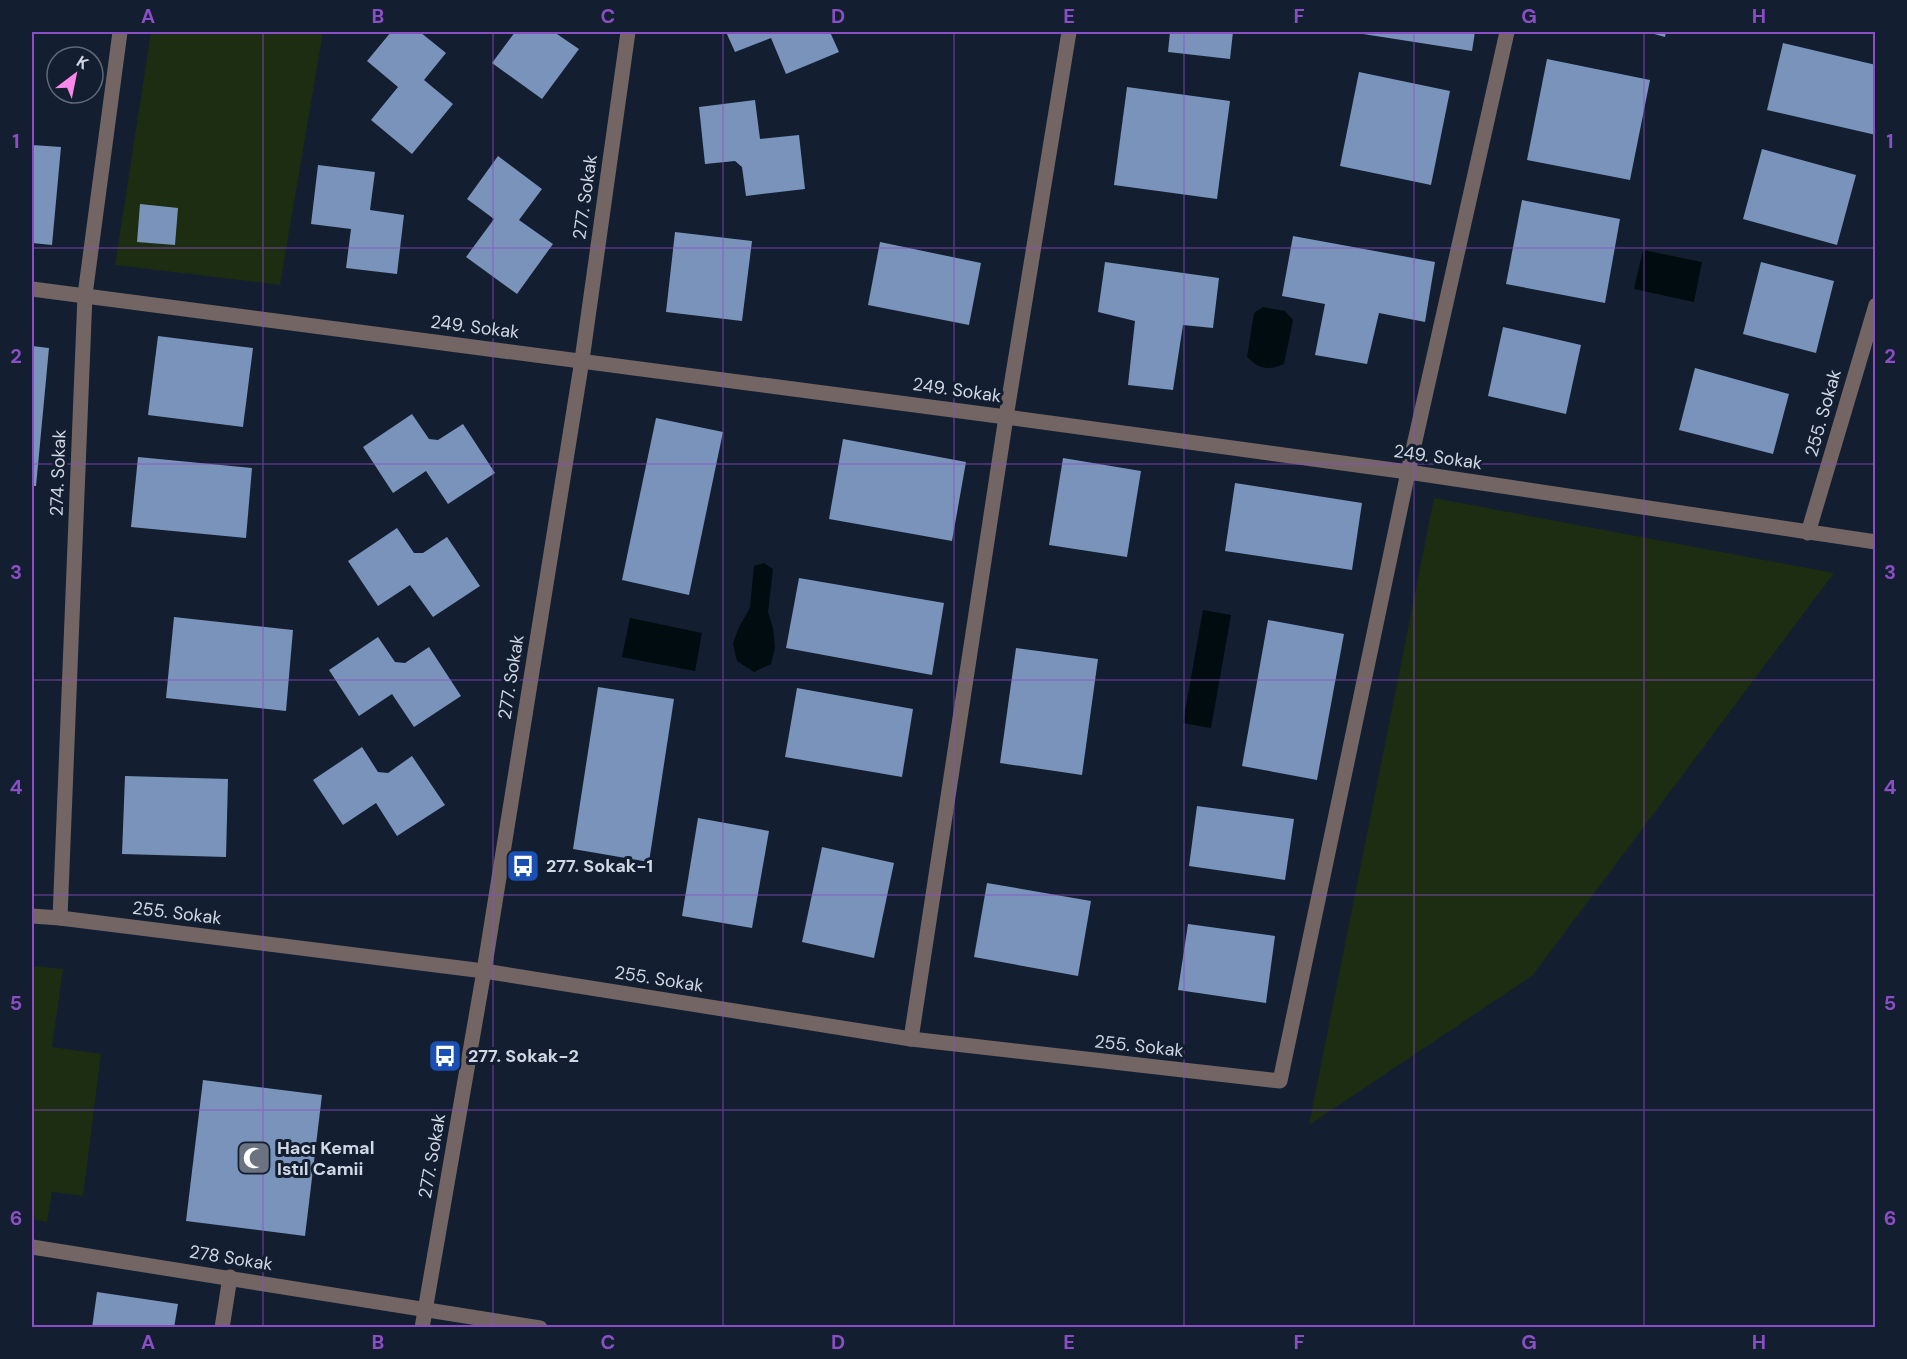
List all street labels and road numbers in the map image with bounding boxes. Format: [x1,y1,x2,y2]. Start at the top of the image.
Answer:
street label: 277. Sokak [567,153,603,241]
street label: 249. Sokak [429,310,521,344]
street label: 255. Sokak [1799,367,1847,459]
street label: 249. Sokak [911,372,1003,408]
street label: 274. Sokak [44,429,72,517]
street label: 249. Sokak [1392,439,1484,475]
street label: 277. Sokak [492,633,530,721]
street label: 255. Sokak [131,896,223,930]
street label: 255. Sokak [613,960,705,998]
street label: 255. Sokak [1093,1029,1185,1063]
street label: 277. Sokak [413,1112,451,1200]
street label: 278 Sokak [188,1240,274,1276]

